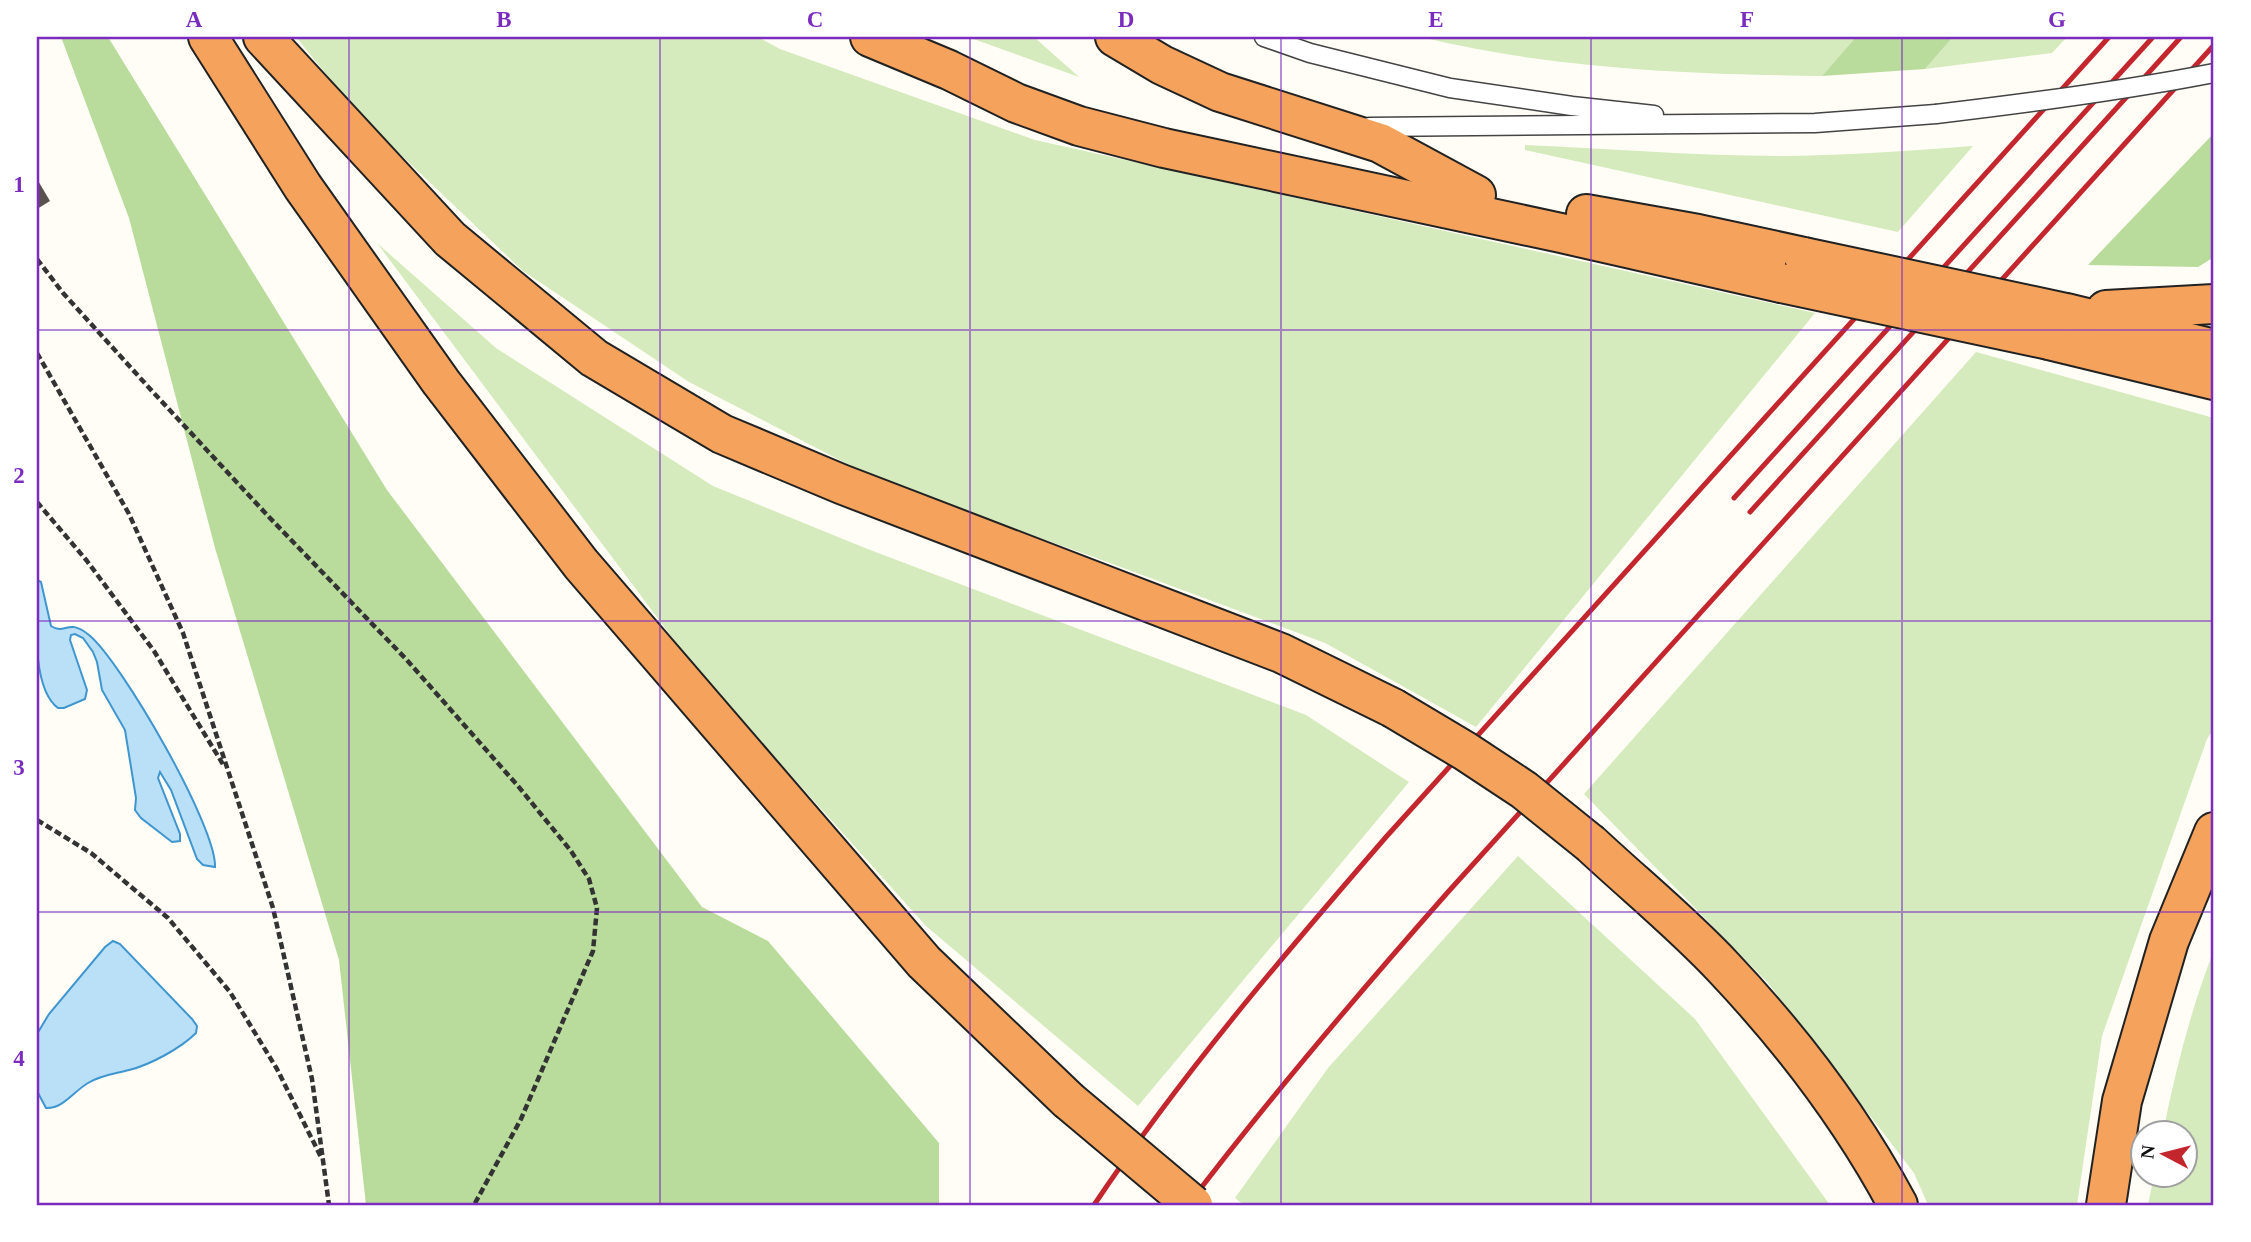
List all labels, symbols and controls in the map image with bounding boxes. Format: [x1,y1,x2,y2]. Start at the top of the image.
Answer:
text: A [186,7,203,32]
text: B [496,7,512,32]
text: C [807,7,823,32]
text: D [1118,7,1134,32]
text: E [1428,7,1444,32]
text: F [1740,7,1754,32]
text: G [2048,7,2066,32]
text: 1 [13,172,25,197]
text: 2 [13,463,25,488]
text: 3 [13,755,25,780]
text: 4 [13,1046,25,1071]
north arrow [2128,1120,2198,1190]
text: N [2136,1144,2159,1160]

